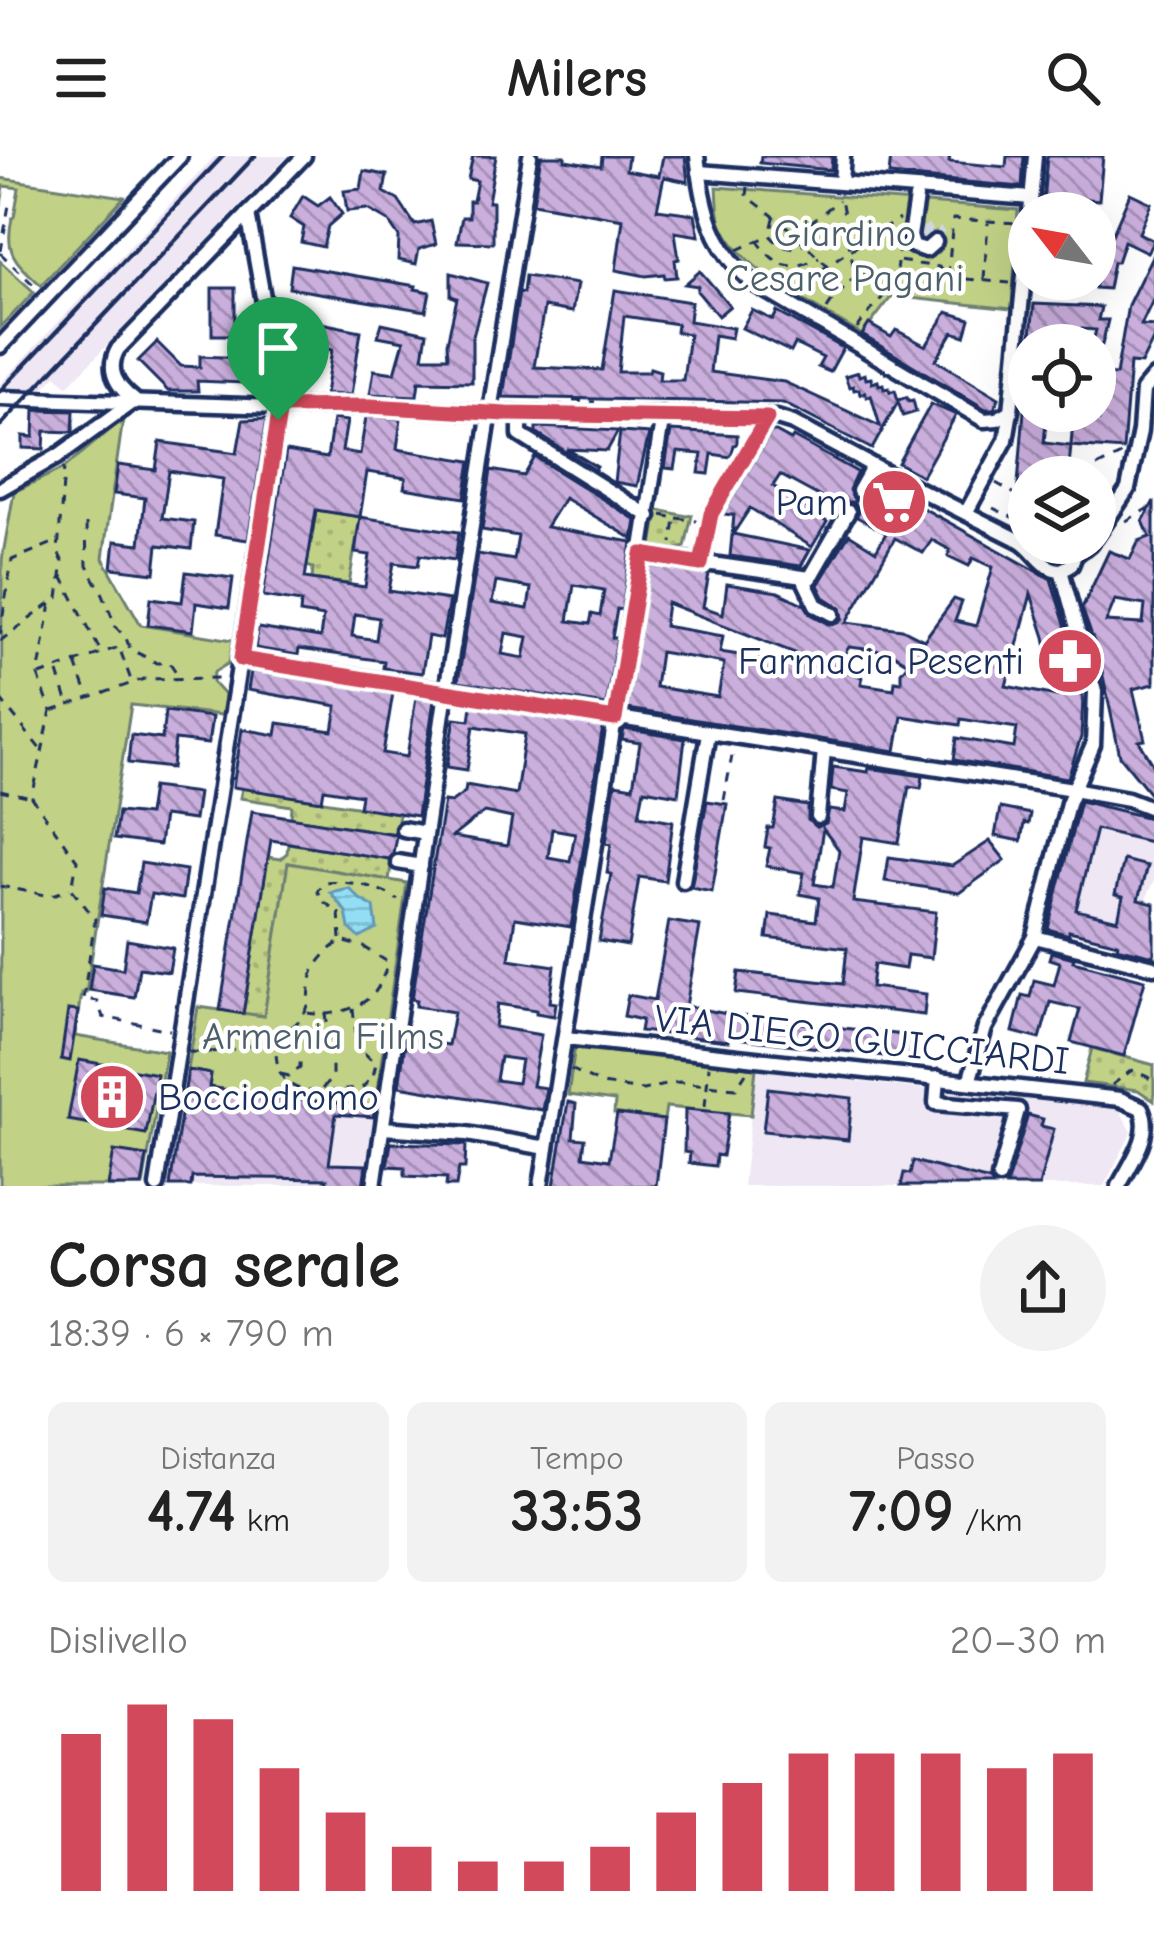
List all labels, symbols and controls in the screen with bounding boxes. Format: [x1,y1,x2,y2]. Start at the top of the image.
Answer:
icon: menu [48,45,114,111]
icon: search [1040,45,1106,111]
text: Milers [507,47,647,110]
north arrow [1008,192,1116,300]
map controls [1008,192,1116,564]
park label: Giardino Cesare Pagani [726,211,964,301]
pin [227,297,329,420]
icon: arrive [245,315,311,381]
button: locate [1008,324,1116,432]
button: layers [1008,456,1116,564]
supermarket icon: Pam [859,467,929,537]
place label: Pam [775,480,848,525]
pharmacy icon: Farmacia Pesenti [1035,626,1105,696]
place label: Farmacia Pesenti [738,639,1024,684]
street label: VIA DIEGO GUICCIARDI [653,996,1071,1084]
park label: Armenia Films [202,1014,444,1059]
building icon: Bocciodromo [77,1062,147,1132]
place label: Bocciodromo [158,1075,379,1120]
button: share [980,1225,1106,1351]
text: Corsa serale [48,1228,400,1304]
text: 18:39 · 6 × 790 m [48,1311,334,1356]
text: Distanza [160,1439,276,1477]
text: Tempo [530,1439,624,1477]
text: Passo [896,1439,975,1477]
text: 4.74 [147,1477,236,1546]
text: 33:53 [510,1477,644,1546]
text: 7:09 [849,1477,954,1546]
text: km [236,1501,290,1539]
text: /km [954,1501,1023,1539]
text: Dislivello [48,1618,188,1663]
text: 20–30 m [950,1618,1106,1663]

